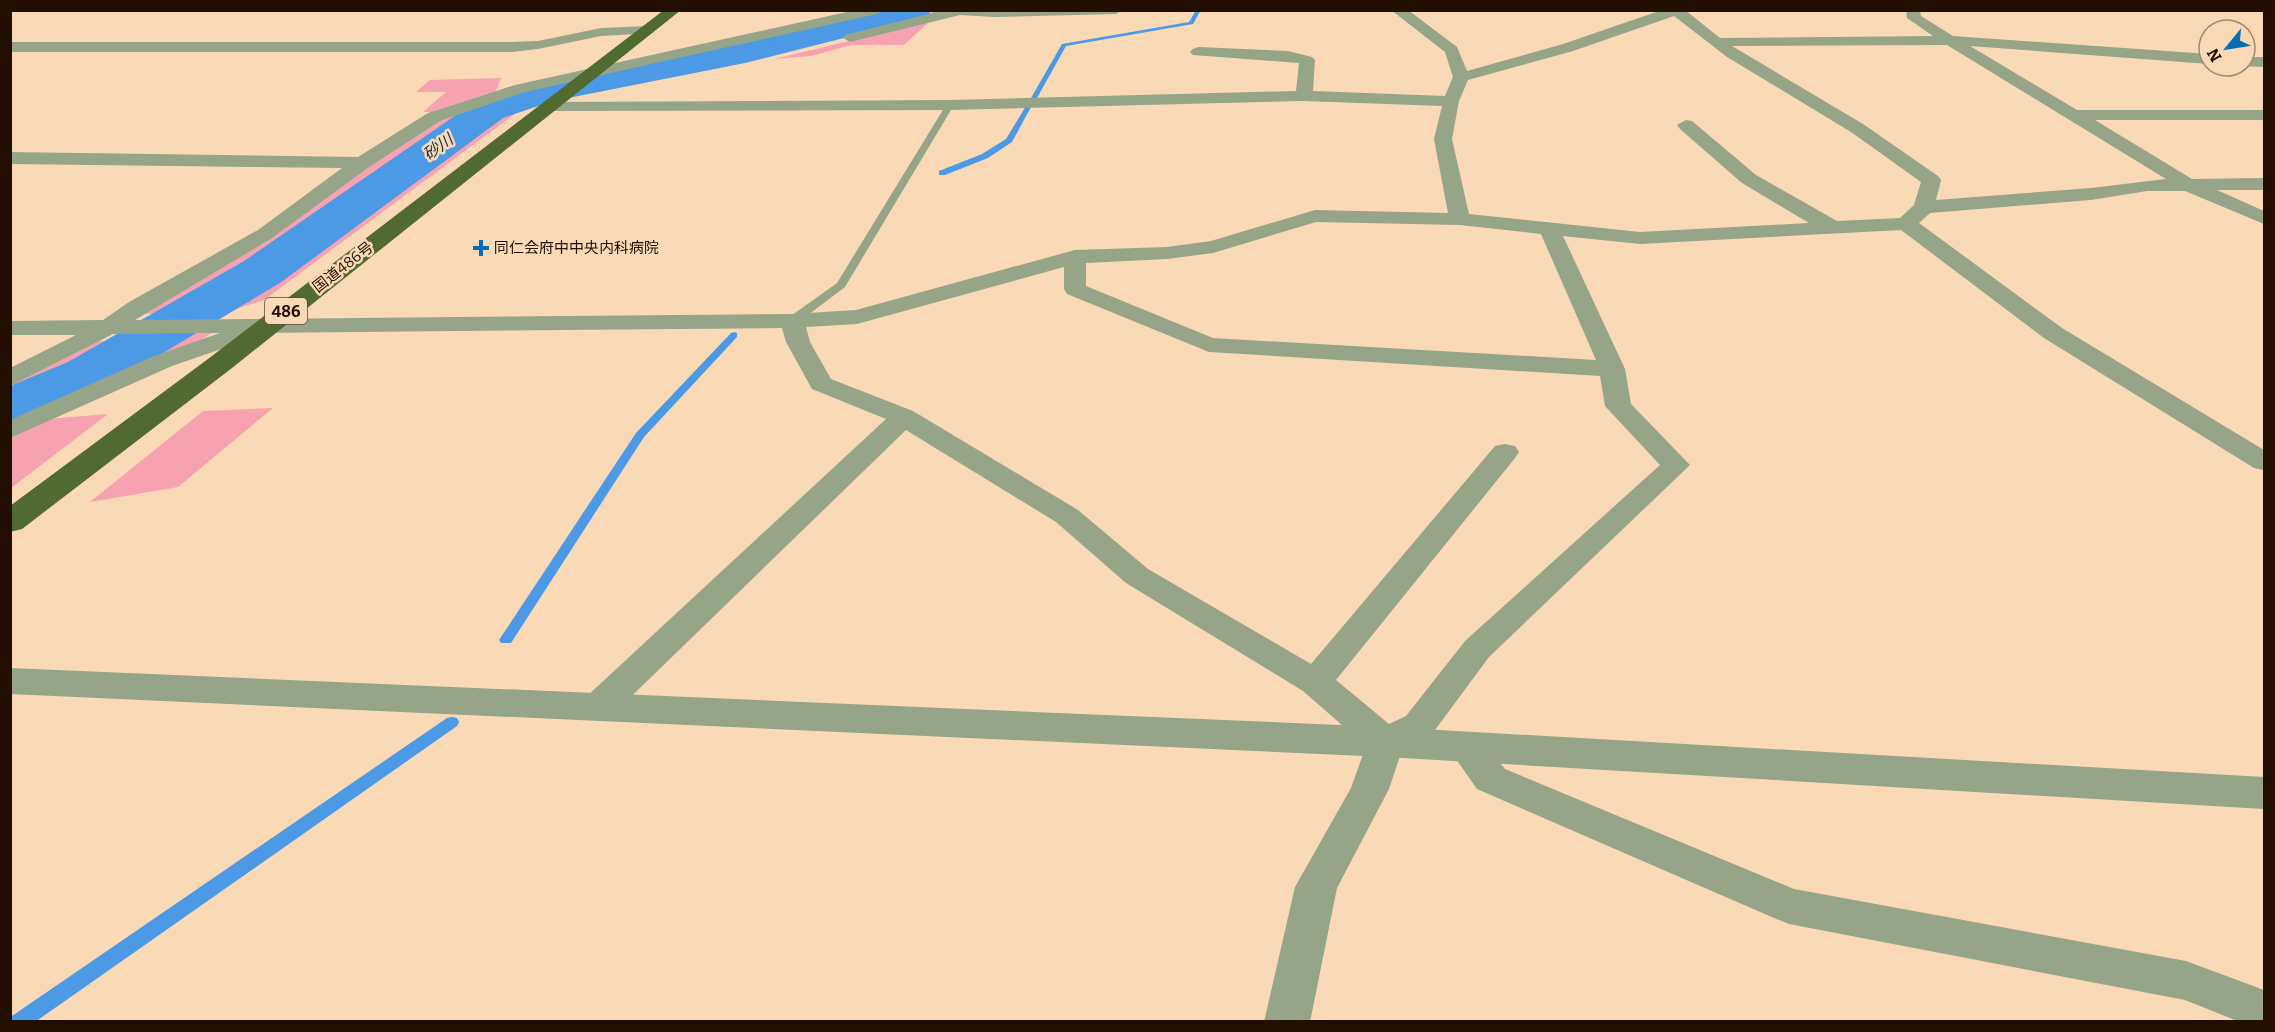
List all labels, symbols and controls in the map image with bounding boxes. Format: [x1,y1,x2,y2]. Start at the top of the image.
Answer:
north arrow [2197,18,2257,78]
text: N [2203,45,2226,65]
water label: 砂川 [419,129,458,164]
street label: 国道486号 [309,238,377,296]
marker: 同仁会府中中央内科病院 [472,239,490,257]
place label: 同仁会府中中央内科病院 [494,239,659,257]
road number: 486 [265,298,307,324]

